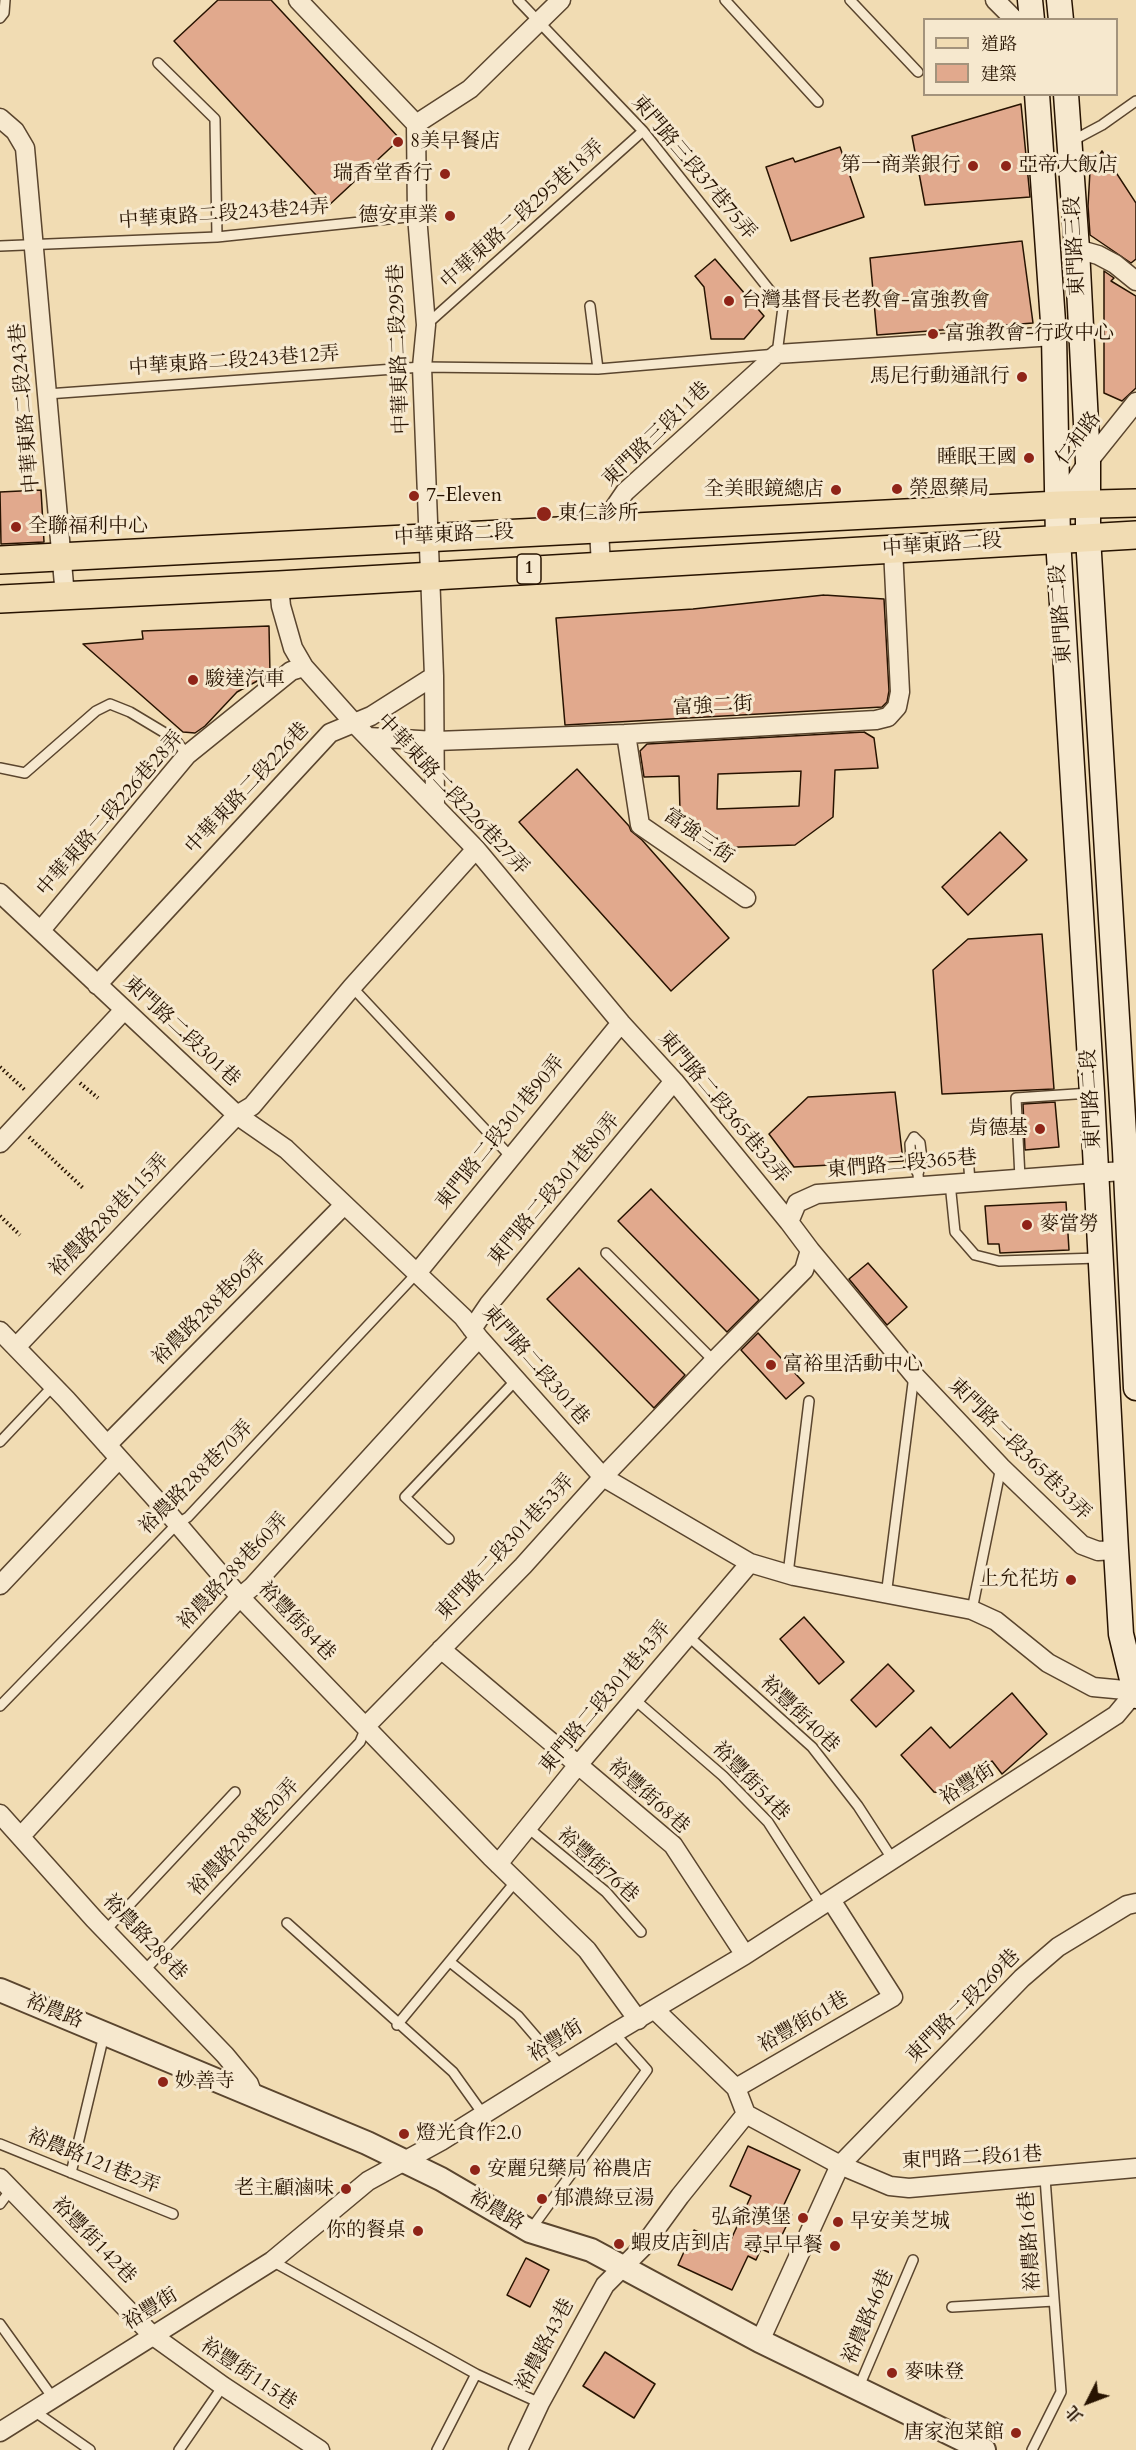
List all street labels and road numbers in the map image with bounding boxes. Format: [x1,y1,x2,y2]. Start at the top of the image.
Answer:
street label: 東門路三段37巷75弄 [626,91,760,245]
street label: 中華東路二段295巷18弄 [436,135,610,295]
street label: 東門路三段 [1061,195,1091,297]
street label: 中華東路二段243巷24弄 [118,196,330,234]
street label: 中華東路二段295巷 [385,263,415,435]
street label: 中華東路二段243巷 [7,322,45,494]
street label: 中華東路二段243巷12弄 [128,343,340,381]
street label: 東門路三段11巷 [598,378,716,492]
street label: 仁和路 [1051,408,1107,470]
street label: 中華東路二段 [393,521,515,551]
street label: 中華東路二段 [881,530,1003,562]
road number: 1 [517,554,541,584]
street label: 東門路二段 [1047,563,1077,665]
street label: 富強二街 [672,693,754,721]
street label: 中華東路二段226巷27弄 [371,710,533,880]
street label: 中華東路二段226巷 [181,718,315,860]
street label: 中華東路二段226巷28弄 [33,726,189,902]
street label: 富強三街 [658,804,738,870]
street label: 東門路二段301巷 [118,972,244,1092]
street label: 東門路二段365巷32弄 [652,1027,794,1189]
street label: 東門路二段 [1077,1048,1107,1150]
street label: 東門路二段301巷90弄 [432,1051,570,1215]
street label: 東門路二段301巷80弄 [484,1109,626,1271]
street label: 東們路二段365巷 [826,1146,978,1184]
street label: 裕農路288巷115弄 [45,1150,175,1282]
street label: 裕農路288巷96弄 [148,1247,272,1371]
street label: 東門路二段301巷 [476,1301,594,1431]
street label: 東門路二段365巷33弄 [943,1374,1095,1526]
street label: 裕農路288巷70弄 [135,1416,259,1540]
street label: 東門路二段301巷53弄 [432,1470,580,1626]
street label: 裕農路288巷60弄 [174,1509,294,1635]
street label: 裕豐街84巷 [252,1578,340,1666]
street label: 東門路二段301巷43弄 [535,1617,677,1779]
street label: 裕豐街40巷 [755,1671,843,1759]
street label: 裕豐街54巷 [706,1738,794,1826]
street label: 裕豐街68巷 [603,1754,693,1840]
street label: 裕豐街 [936,1759,1000,1811]
street label: 裕農路288巷20弄 [185,1775,305,1901]
street label: 裕豐街76巷 [552,1823,642,1909]
street label: 裕農路288巷 [97,1890,191,1986]
street label: 東門路二段269巷 [902,1945,1026,2069]
street label: 裕豐街61巷 [754,1987,854,2059]
street label: 裕農路 [22,1990,86,2034]
street label: 裕豐街 [524,2016,588,2068]
street label: 裕農路121巷2弄 [23,2124,163,2200]
street label: 東門路二段61巷 [901,2143,1043,2175]
street label: 裕農路 [464,2186,528,2236]
street label: 裕農路16巷 [1016,2190,1046,2292]
street label: 裕豐街142巷 [46,2193,140,2289]
street label: 裕農路46巷 [838,2266,900,2368]
street label: 裕豐街 [119,2284,183,2336]
street label: 裕農路43巷 [512,2295,580,2395]
street label: 裕豐街115巷 [195,2334,301,2416]

